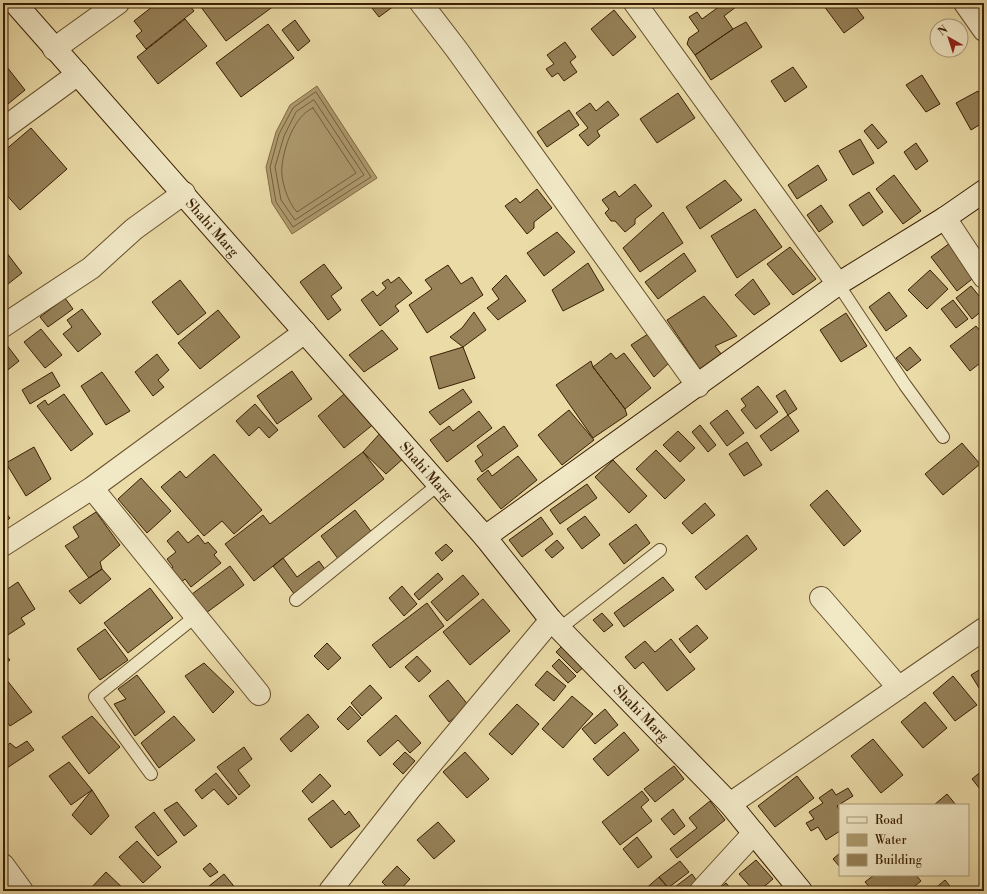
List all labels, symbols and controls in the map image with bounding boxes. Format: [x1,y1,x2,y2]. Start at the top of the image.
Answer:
north arrow [929,18,969,58]
text: N [936,23,951,39]
street label: Shahi Marg [181,195,243,262]
street label: Shahi Marg [395,438,457,505]
street label: Shahi Marg [609,681,673,746]
legend [839,804,969,876]
text: Road [875,813,903,828]
text: Water [874,833,907,848]
text: Building [874,853,923,868]

